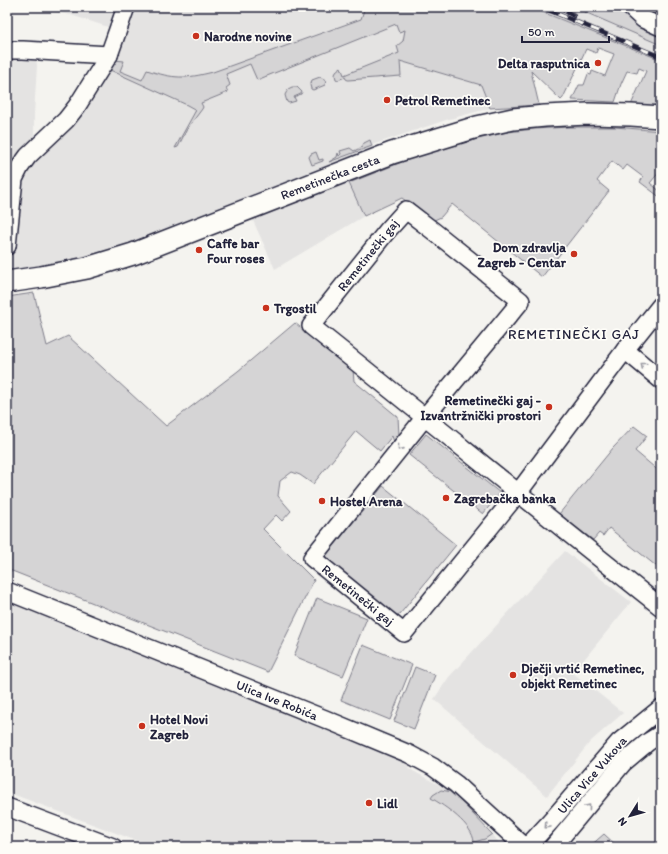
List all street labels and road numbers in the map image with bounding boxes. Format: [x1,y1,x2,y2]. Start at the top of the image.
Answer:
street label: Remetinečka cesta [278,151,382,203]
street label: Remetinečki gaj [334,216,402,294]
street label: Remetinečki gaj [319,561,397,629]
street label: Ulica Ive Robića [234,677,320,723]
street label: Ulica Vice Vukova [554,733,630,817]

